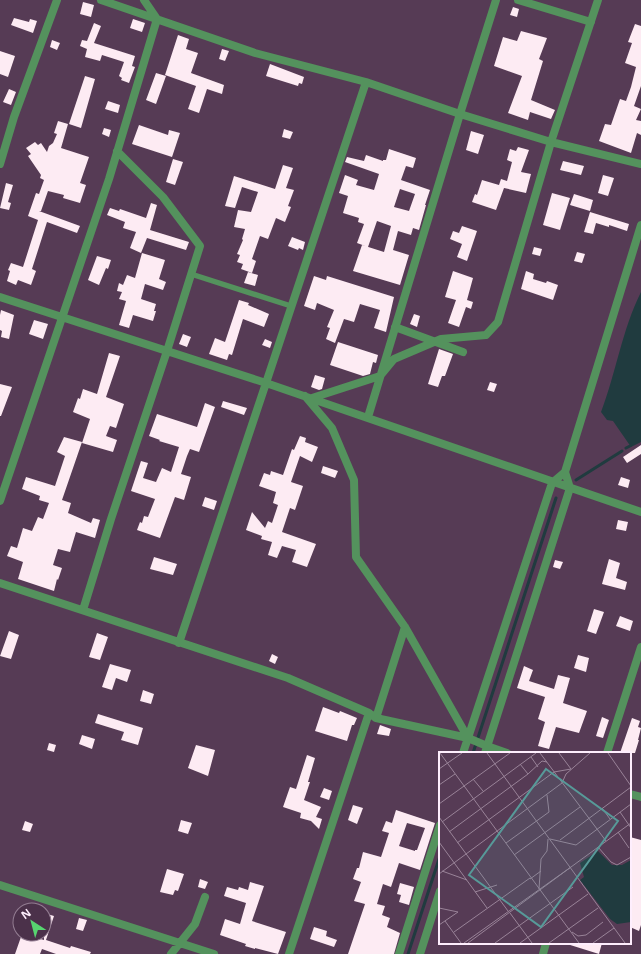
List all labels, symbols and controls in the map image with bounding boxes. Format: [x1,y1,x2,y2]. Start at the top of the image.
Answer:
inset map [439,752,631,944]
north arrow [12,902,52,942]
text: N [18,905,34,922]

